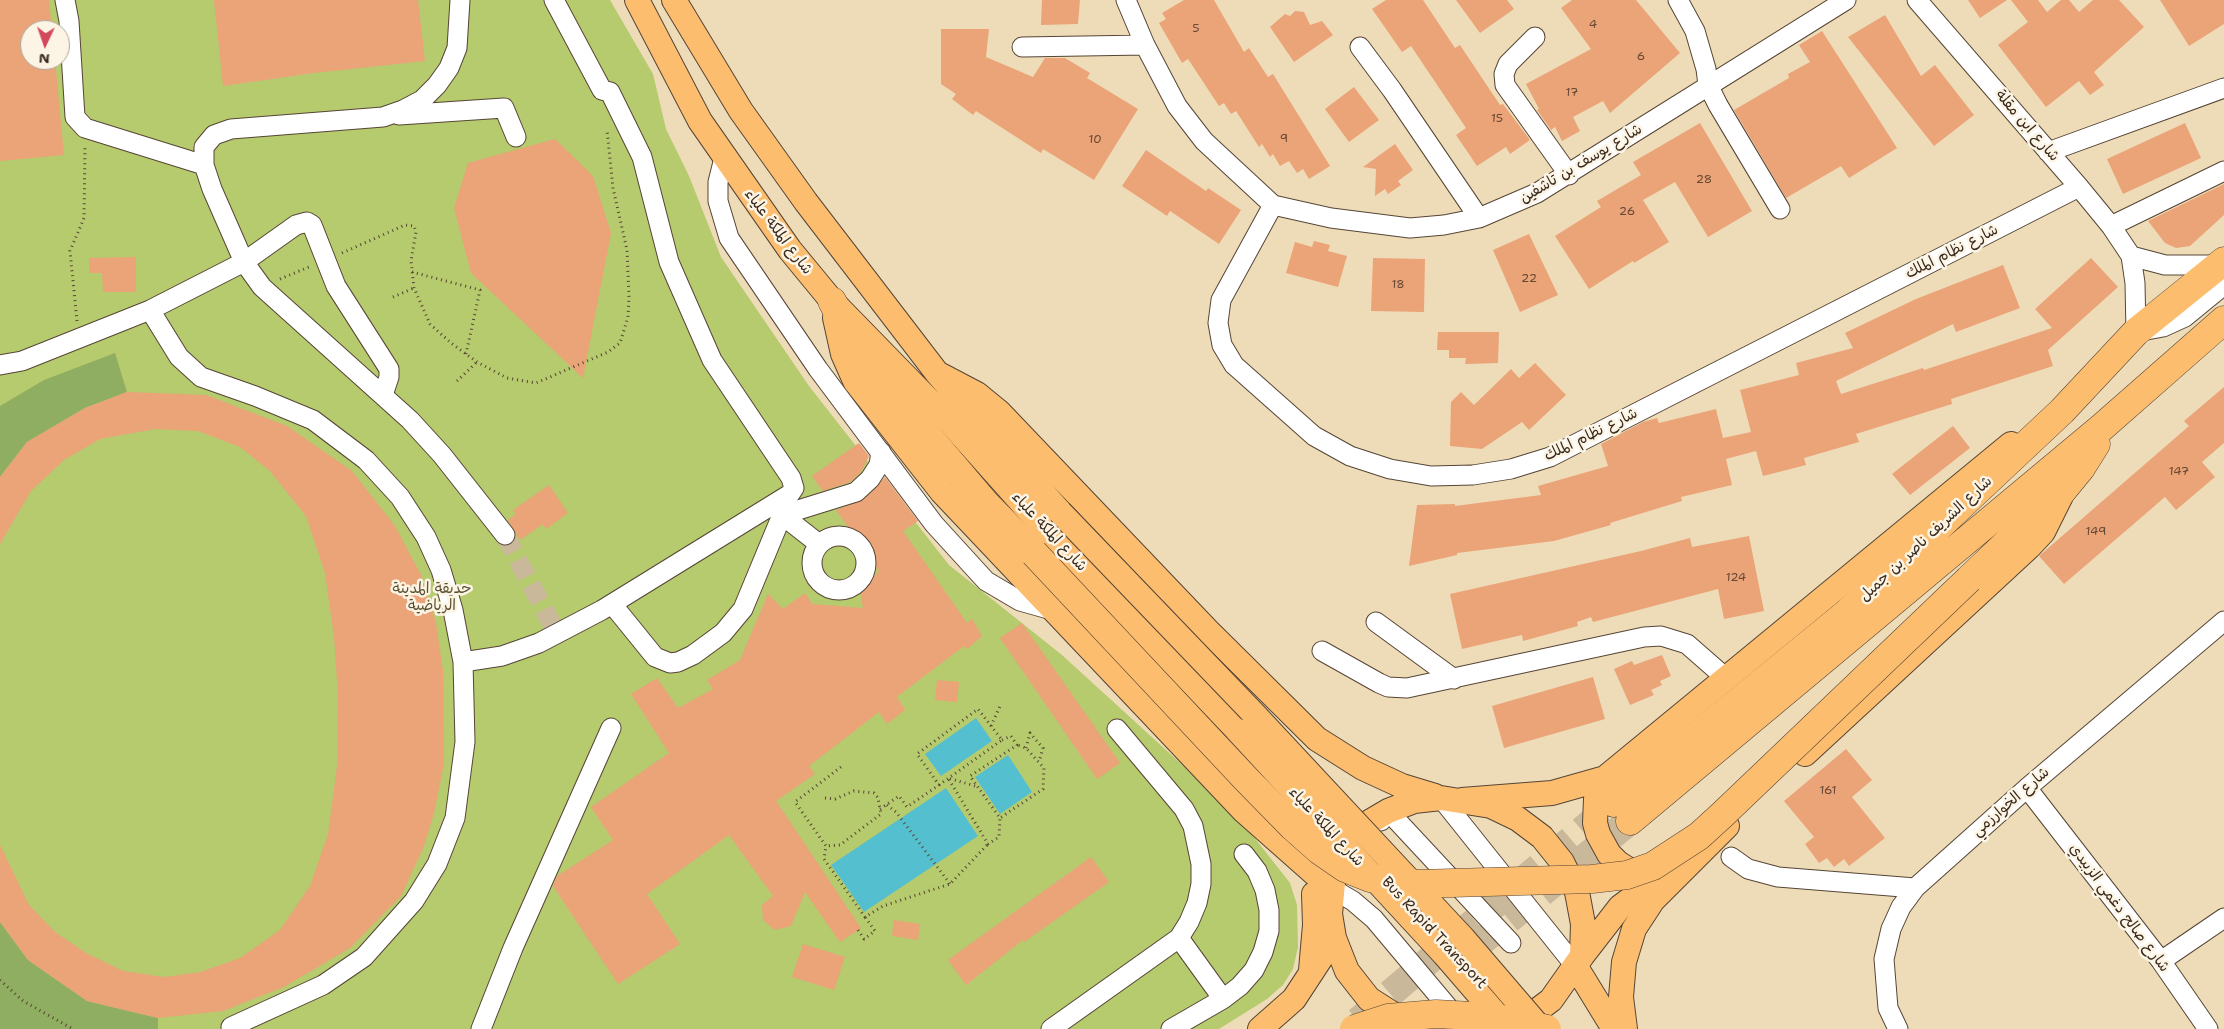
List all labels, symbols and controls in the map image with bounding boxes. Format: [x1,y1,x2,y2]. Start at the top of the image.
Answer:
house number: 4 [1589,18,1597,32]
north arrow [20,20,70,70]
house number: 5 [1192,22,1200,36]
text: N [38,50,50,68]
house number: 6 [1637,50,1645,64]
house number: 17 [1566,86,1578,100]
street label: شارع ابن مقلة [1991,87,2063,165]
house number: 15 [1491,112,1503,126]
street label: شارع يوسف بن تاشفين [1517,120,1645,208]
house number: 9 [1280,132,1288,146]
house number: 10 [1088,133,1102,147]
house number: 28 [1696,173,1712,187]
street label: شارع الملكة علياء [740,186,816,278]
house number: 26 [1619,205,1635,219]
street label: شارع نظام الملك [1903,221,2001,283]
house number: 22 [1521,272,1537,286]
house number: 18 [1391,278,1405,292]
street label: شارع نظام الملك [1541,405,1641,465]
house number: 147 [2169,465,2189,479]
street label: شارع الشريف ناصر بن جميل [1856,473,1996,605]
street label: شارع الملكة علياء [1008,488,1090,576]
house number: 149 [2086,525,2106,539]
house number: 124 [1726,571,1746,585]
park label: حديقة المدينة الرياضية [393,580,471,615]
street label: شارع الخوارزمي [1969,764,2053,840]
street label: شارع الملكة علياء [1285,783,1367,871]
house number: 161 [1819,784,1837,798]
street label: شارع صالح دغمي الزبيدي [2065,840,2173,976]
street label: Bus Rapid Transport [1378,873,1490,993]

